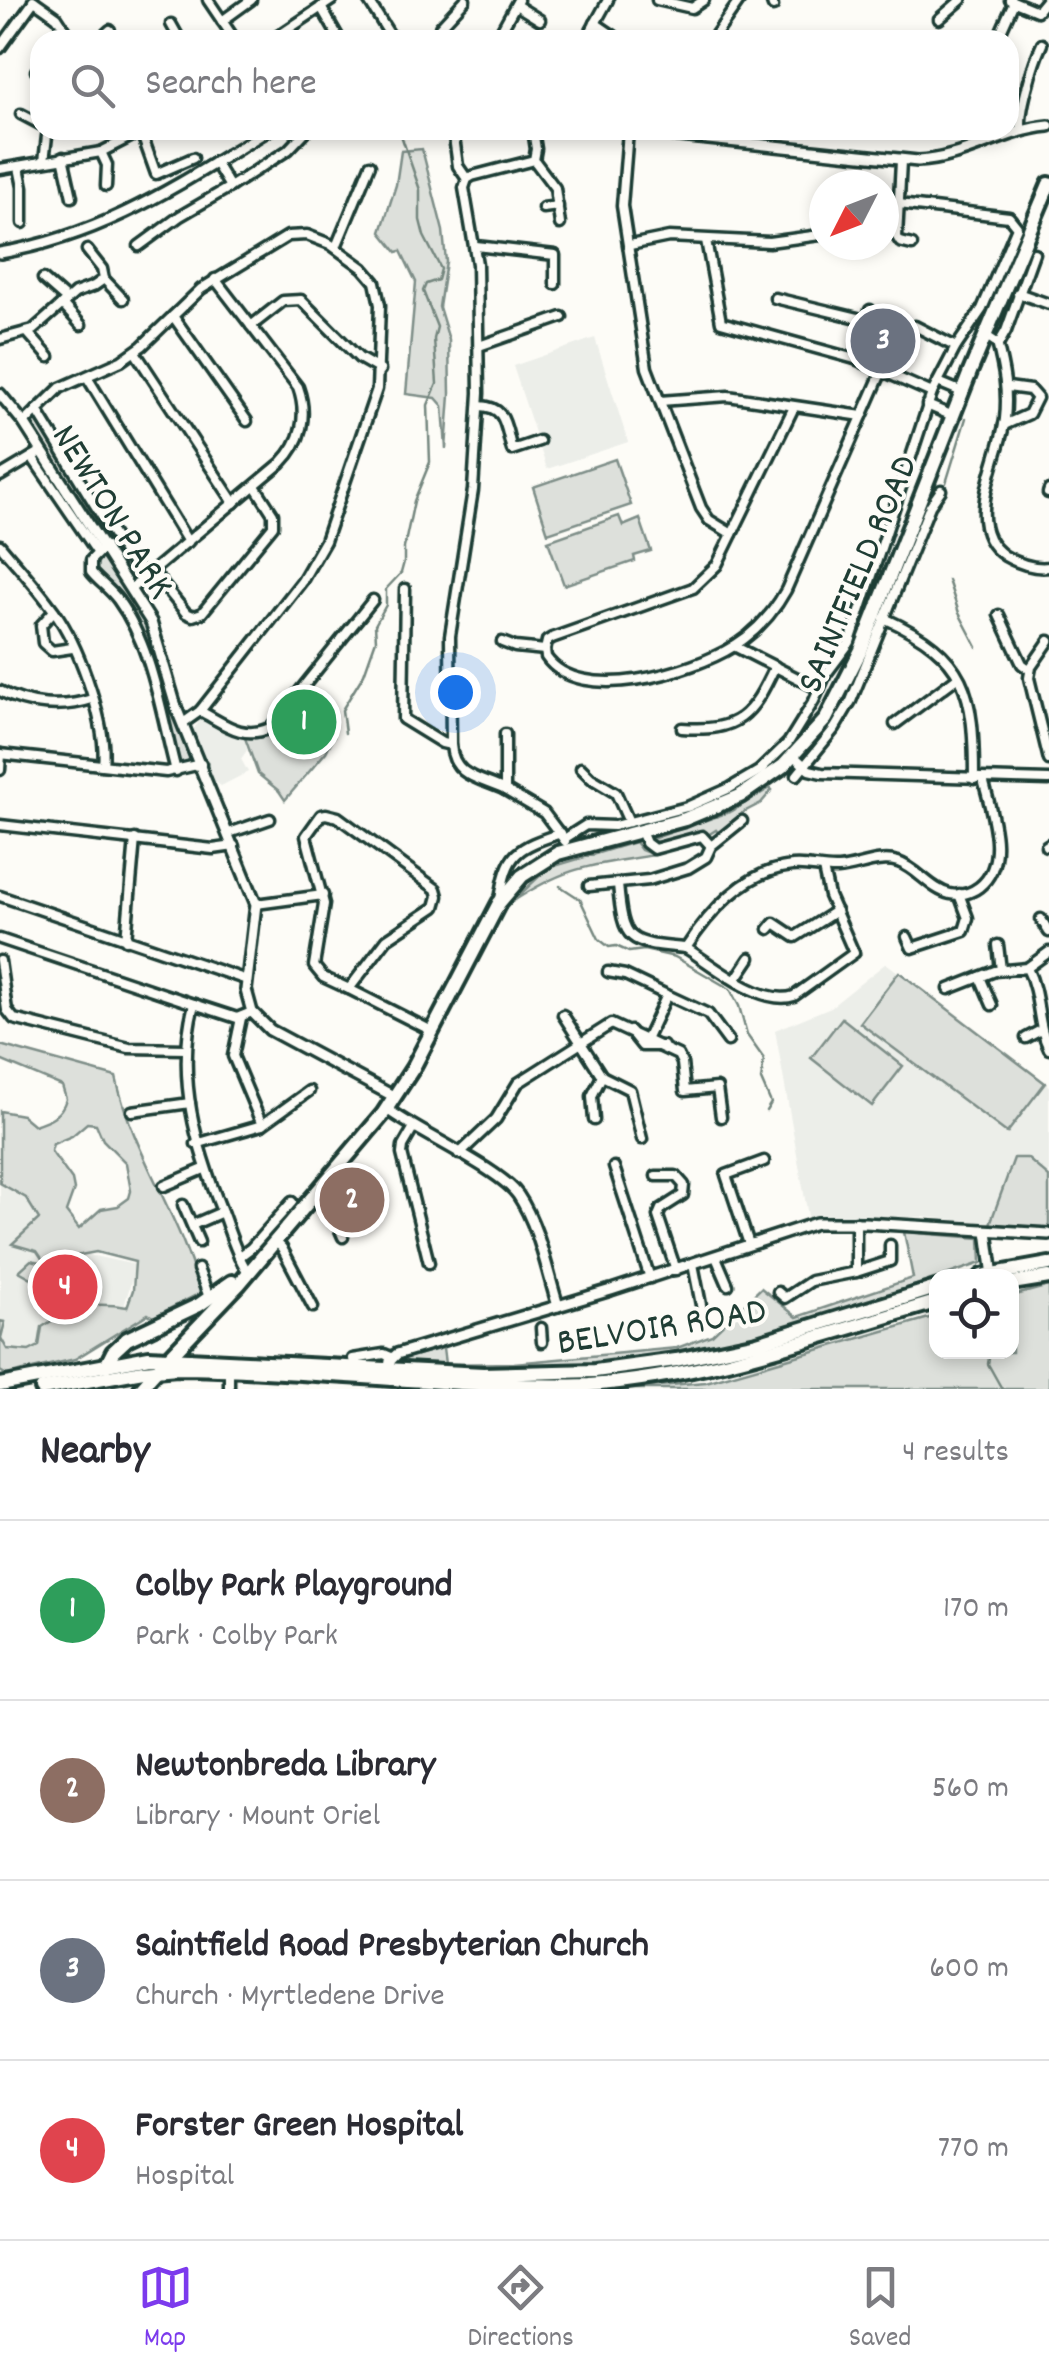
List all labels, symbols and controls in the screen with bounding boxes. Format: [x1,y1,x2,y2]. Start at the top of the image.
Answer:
search box [30,30,1019,140]
icon: search [65,58,120,113]
text: Search here [145,58,317,113]
north arrow [809,170,899,260]
pin: 3 [850,304,916,378]
street label: NEWTON PARK [35,415,186,611]
street label: SAINTFIELD ROAD [785,448,935,703]
your location [430,667,481,718]
pin: 1 [272,684,336,760]
pin: 2 [320,1162,384,1238]
pin: 4 [32,1250,98,1324]
map controls [929,1269,1019,1359]
button: locate [929,1269,1019,1359]
street label: BELVOIR ROAD [554,1286,770,1373]
text: Nearby [40,1424,150,1484]
text: 4 results [902,1431,1009,1477]
text: Colby Park Playground [135,1560,453,1615]
text: 1 [69,1587,76,1633]
text: 170 m [943,1587,1009,1633]
text: Park · Colby Park [135,1615,338,1661]
text: Newtonbreda Library [135,1740,435,1795]
text: 2 [66,1767,79,1813]
text: 560 m [932,1767,1009,1813]
text: Library · Mount Oriel [135,1795,380,1841]
text: Saintfield Road Presbyterian Church [135,1920,649,1975]
text: 3 [65,1947,80,1993]
text: 600 m [929,1947,1009,1993]
text: Church · Myrtledene Drive [135,1975,445,2021]
text: Forster Green Hospital [135,2100,463,2155]
text: 4 [66,2127,79,2173]
text: 770 m [938,2127,1009,2173]
text: Hospital [135,2155,234,2201]
tab: Map [138,2260,193,2360]
tab: Directions [468,2260,574,2360]
tab: Saved [849,2260,911,2360]

